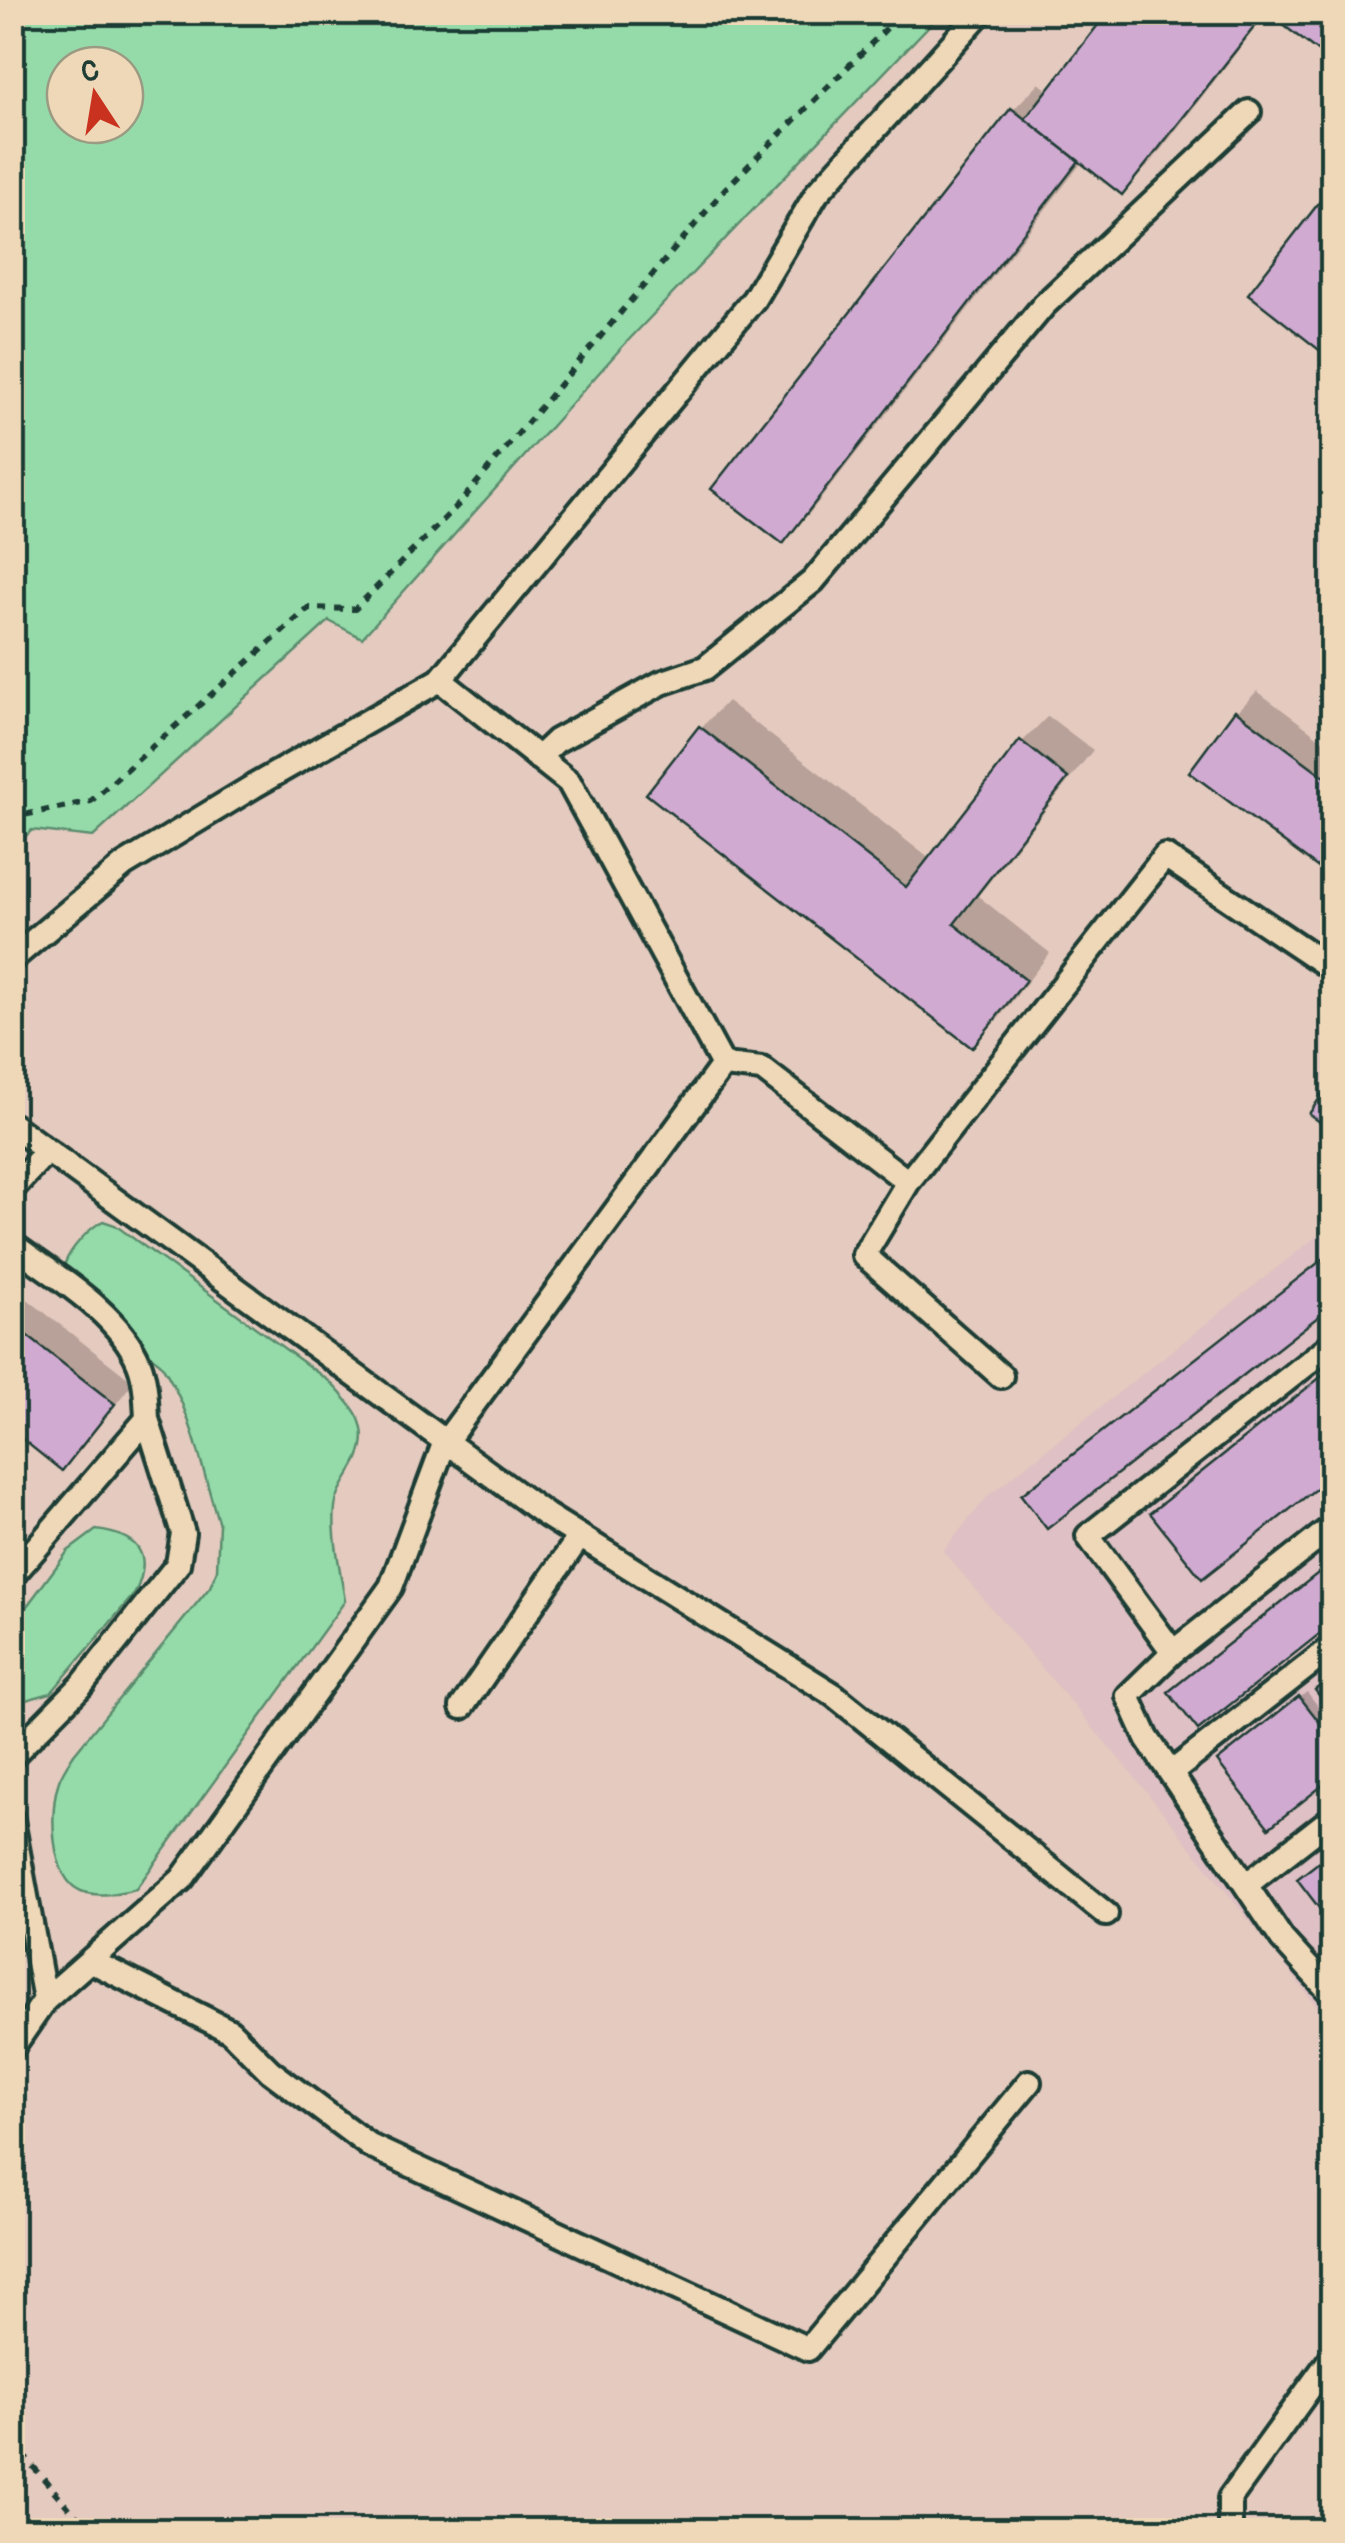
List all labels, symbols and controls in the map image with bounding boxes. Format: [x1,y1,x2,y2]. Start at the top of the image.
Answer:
north arrow [45,45,145,145]
text: С [78,53,102,91]

